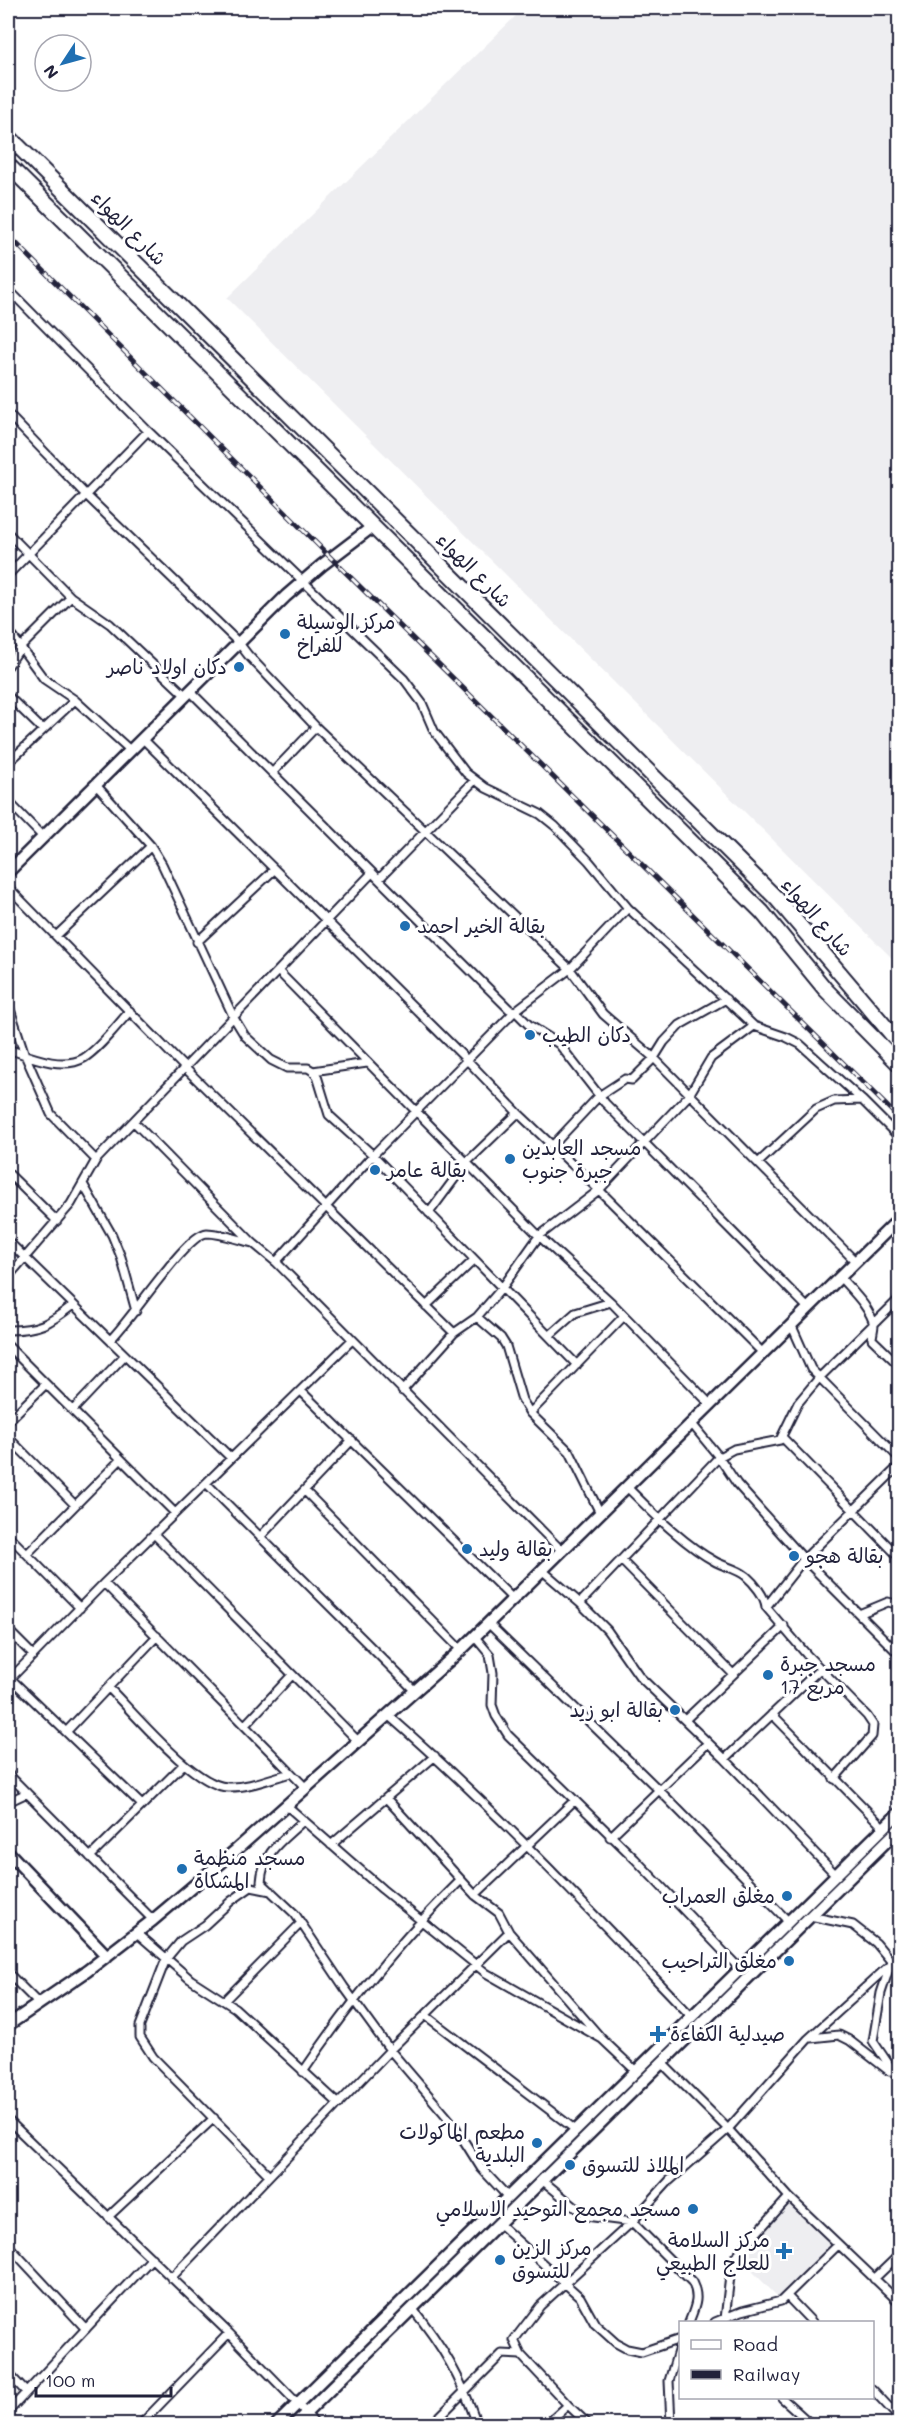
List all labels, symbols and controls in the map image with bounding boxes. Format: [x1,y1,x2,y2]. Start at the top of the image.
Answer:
north arrow [33,33,93,93]
text: N [38,61,63,83]
street label: شارع الهواء [85,184,173,272]
street label: شارع الهواء [430,526,518,614]
place label: مركز الوسيلة للفراخ [297,608,395,659]
marker: مركز الوسيلة للفراخ [278,627,292,641]
place label: دكان اولاد ناصر [105,653,227,679]
marker: دكان اولاد ناصر [232,660,246,674]
street label: شارع الهواء [775,872,859,962]
place label: بقالة الخير احمد [417,912,545,938]
marker: بقالة الخير احمد [398,919,412,933]
place label: دكان الطيب [542,1021,631,1047]
marker: دكان الطيب [523,1028,537,1042]
place label: مسجد العابدين جبرة جنوب [522,1134,641,1185]
marker: مسجد العابدين جبرة جنوب [503,1152,517,1166]
place label: بقالة عامر [385,1156,467,1182]
marker: بقالة عامر [368,1163,382,1177]
place label: بقالة وليد [479,1535,553,1561]
marker: بقالة وليد [460,1542,474,1556]
place label: بقالة هجو [804,1542,884,1568]
marker: بقالة هجو [787,1549,801,1563]
place label: مسجد جبرة مربع 17 [780,1650,876,1702]
marker: مسجد جبرة مربع 17 [761,1668,775,1682]
place label: بقالة ابو زيد [569,1696,663,1722]
marker: بقالة ابو زيد [668,1703,682,1717]
place label: مسجد منظمة المشكاة [194,1844,305,1893]
marker: مسجد منظمة المشكاة [175,1862,189,1876]
place label: مغلق العمراب [662,1882,775,1908]
marker: مغلق العمراب [780,1889,794,1903]
place label: مغلق التراحيب [661,1947,777,1973]
marker: مغلق التراحيب [782,1954,796,1968]
place label: صيدلية الكفاءة [670,2020,785,2046]
marker: صيدلية الكفاءة [651,2027,665,2041]
place label: مطعم الماكولات البلدية [399,2118,525,2167]
marker: مطعم الماكولات البلدية [530,2136,544,2150]
place label: الملاذ للتسوق [582,2151,684,2179]
marker: الملاذ للتسوق [563,2158,577,2172]
place label: مسجد مجمع التوحيد الاسلامي [436,2195,681,2227]
marker: مسجد مجمع التوحيد الاسلامي [686,2202,700,2216]
place label: مركز السلامة للعلاج الطبيعي [656,2226,770,2281]
place label: مركز الزين للتسوق [512,2234,592,2285]
marker: مركز السلامة للعلاج الطبيعي [775,2242,793,2260]
marker: مركز الزين للتسوق [493,2253,507,2267]
legend [679,2321,874,2399]
text: Road [733,2332,778,2356]
scale bar [36,2360,171,2398]
text: Railway [733,2362,800,2386]
text: 100 m [45,2368,95,2392]

